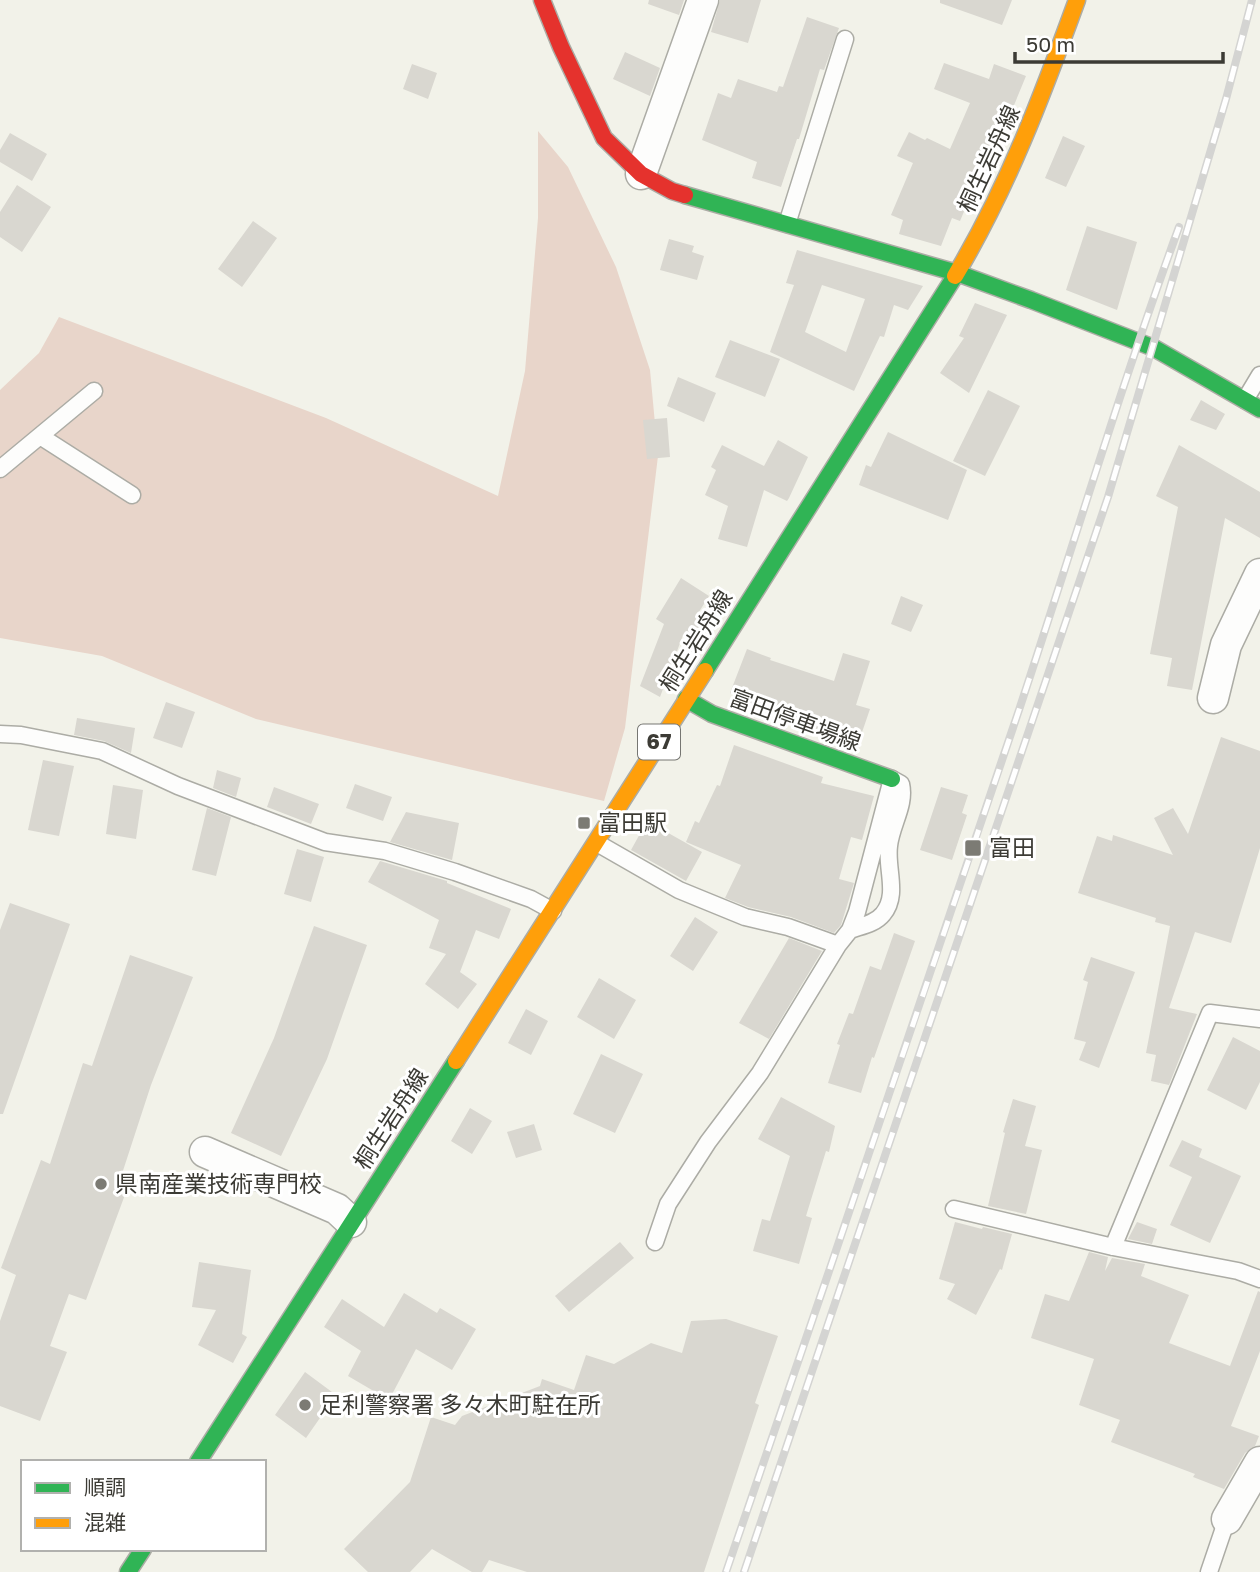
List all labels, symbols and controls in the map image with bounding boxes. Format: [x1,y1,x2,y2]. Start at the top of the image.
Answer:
scale bar [1015,21,1223,65]
text: 50 m [1026,31,1075,57]
street label: 桐生岩舟線 [951,101,1025,217]
street label: 桐生岩舟線 [653,584,737,697]
street label: 富田停車場線 [726,682,865,756]
road number: 67 [638,724,680,760]
place label: 富田駅 [598,808,667,836]
marker: 富田駅 [576,815,592,831]
place label: 富田 [989,833,1035,861]
marker: 富田 [963,838,983,858]
street label: 桐生岩舟線 [347,1063,433,1174]
place label: 県南産業技術専門校 [115,1169,322,1197]
marker: 県南産業技術専門校 [93,1176,109,1192]
place label: 足利警察署 多々木町駐在所 [319,1390,601,1418]
marker: 足利警察署 多々木町駐在所 [297,1397,313,1413]
legend [21,1460,266,1551]
text: 順調 [84,1474,126,1500]
text: 混雑 [84,1509,126,1535]

